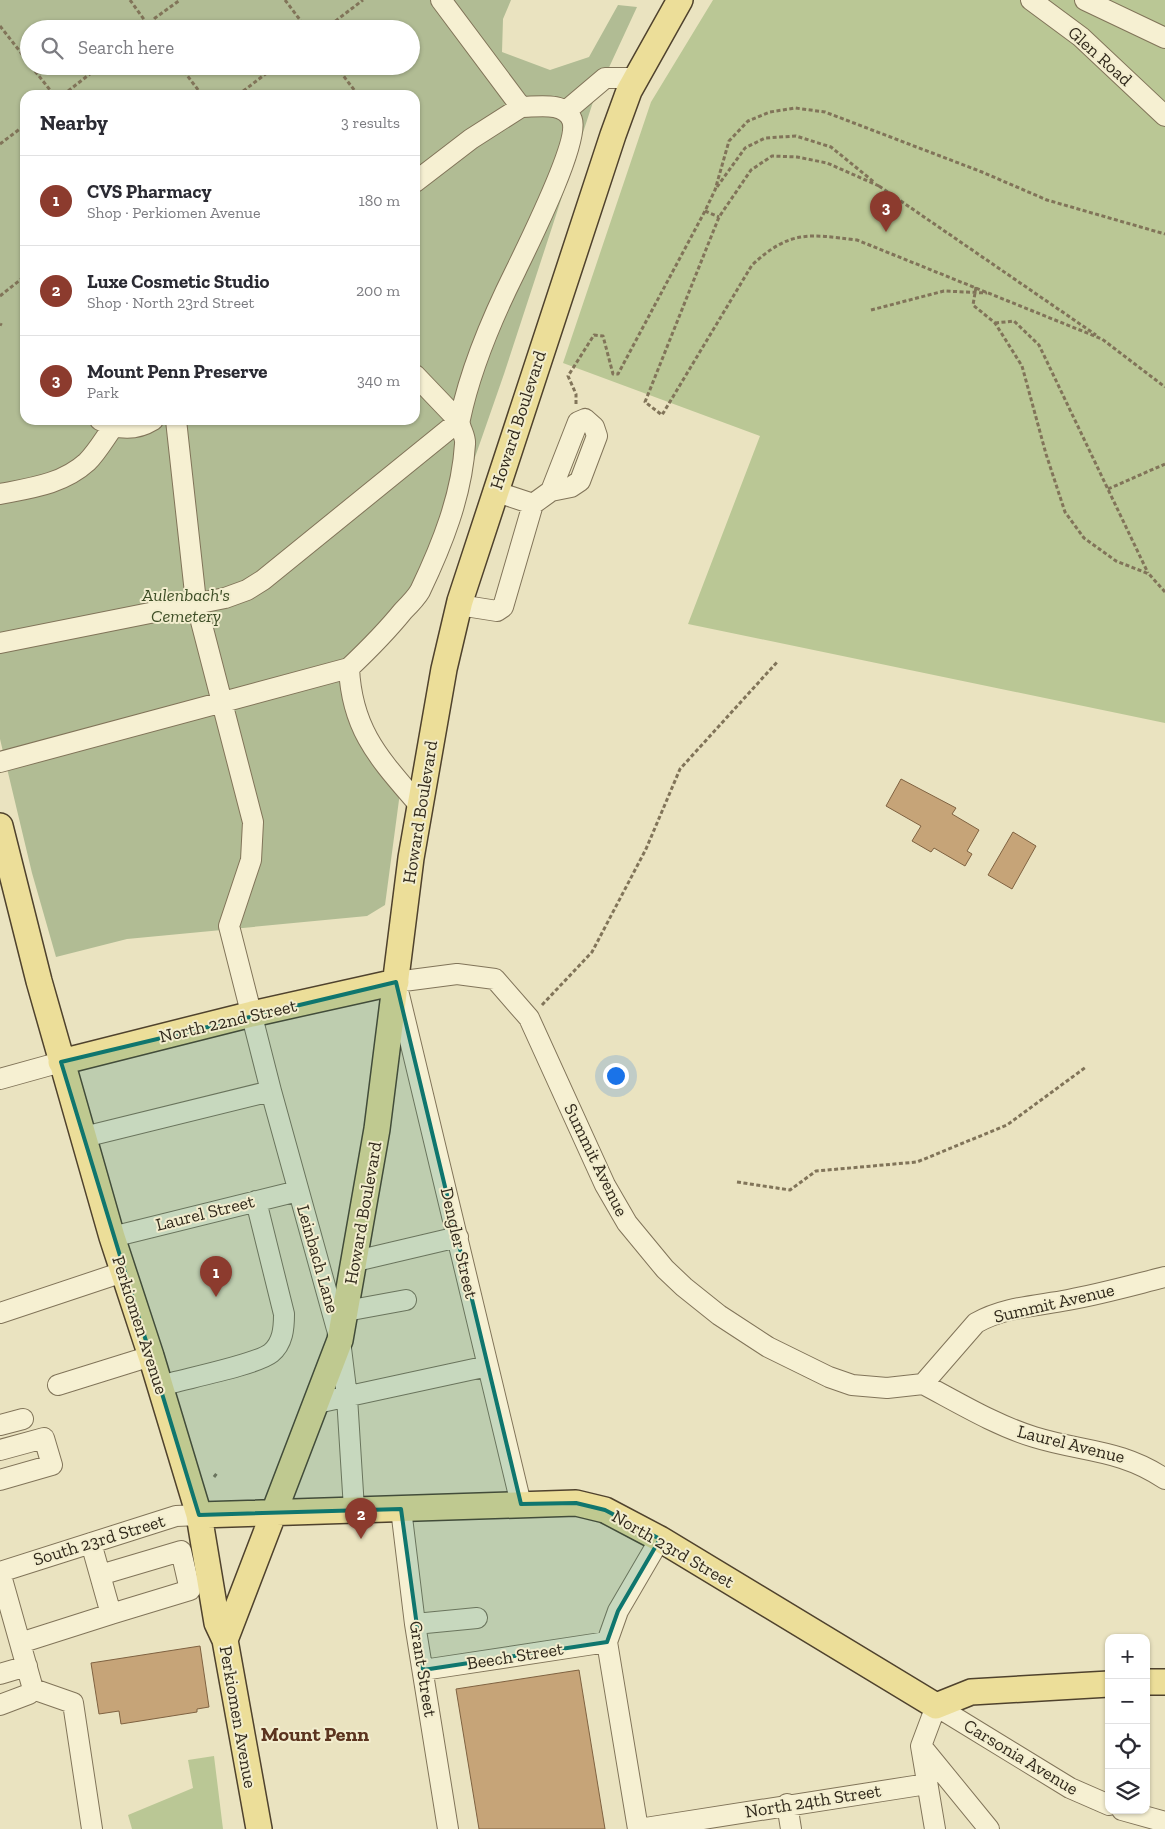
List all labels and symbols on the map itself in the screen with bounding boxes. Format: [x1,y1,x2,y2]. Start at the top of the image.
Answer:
street label: Glen Road [1063,21,1137,91]
pin: 3 [870,191,902,232]
street label: Howard Boulevard [485,348,551,492]
park label: Aulenbach's Cemetery [141,584,230,627]
street label: Howard Boulevard [398,739,442,885]
street label: North 22nd Street [157,994,299,1048]
your location [603,1063,629,1089]
street label: Summit Avenue [559,1100,633,1220]
street label: Howard Boulevard [340,1140,386,1286]
street label: Dengler Street [436,1185,483,1301]
street label: Laurel Street [153,1190,257,1236]
street label: Leinbach Lane [292,1202,344,1316]
street label: Perkiomen Avenue [107,1253,173,1397]
pin: 1 [200,1256,232,1297]
street label: Summit Avenue [992,1278,1116,1328]
street label: Laurel Avenue [1015,1420,1127,1468]
pin: 2 [345,1498,377,1539]
street label: North 23rd Street [608,1505,738,1593]
street label: South 23rd Street [30,1509,168,1570]
street label: Grant Street [405,1619,442,1719]
street label: Beech Street [465,1637,565,1674]
street label: Perkiomen Avenue [215,1644,261,1790]
street label: Carsonia Avenue [960,1714,1082,1800]
district label: Mount Penn [261,1722,369,1746]
street label: North 24th Street [743,1779,883,1823]

